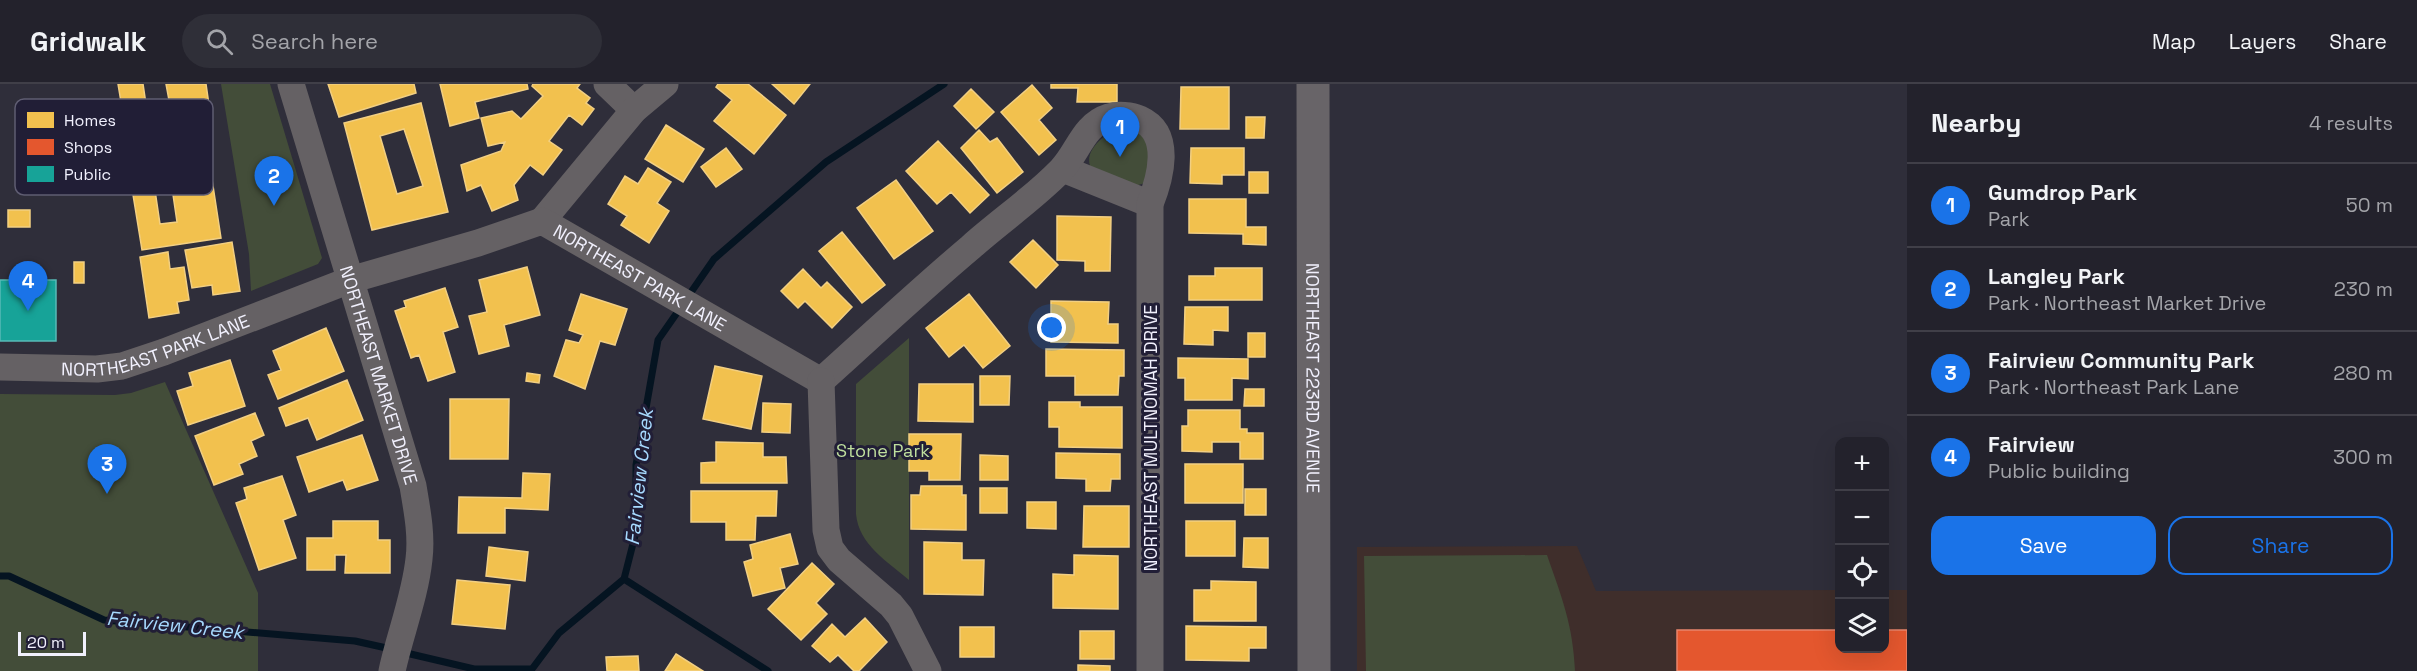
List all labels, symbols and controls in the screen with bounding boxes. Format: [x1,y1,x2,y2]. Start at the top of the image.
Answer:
search box [182,14,602,68]
text: Gridwalk [30,23,146,59]
icon: search [203,25,236,58]
text: Search here [251,27,378,55]
text: Map [2152,28,2196,55]
text: Layers [2229,28,2296,55]
text: Share [2329,28,2387,55]
legend [15,99,213,195]
text: Nearby [1931,106,2021,140]
pin: 1 [1100,107,1140,157]
text: Homes [64,110,116,131]
text: 4 results [2309,110,2393,136]
text: Shops [64,137,112,158]
pin: 2 [254,156,294,206]
text: Public [64,164,111,185]
text: Gumdrop Park [1988,178,2137,206]
text: 1 [1946,192,1955,218]
text: 50 m [2346,192,2393,218]
text: Park [1988,206,2030,232]
street label: NORTHEAST PARK LANE [550,219,731,336]
pin: 4 [9,262,48,311]
text: Langley Park [1988,262,2125,290]
street label: NORTHEAST MARKET DRIVE [335,263,423,487]
street label: NORTHEAST 223RD AVENUE [1302,263,1325,493]
text: 2 [1945,276,1956,302]
text: 230 m [2334,276,2393,302]
text: Park · Northeast Market Drive [1988,290,2266,316]
street label: NORTHEAST MULTNOMAH DRIVE [1139,305,1162,571]
street label: NORTHEAST PARK LANE [61,309,252,380]
your location [1037,313,1066,342]
text: Fairview Community Park [1988,346,2254,374]
text: 3 [1944,360,1957,386]
text: 280 m [2333,360,2393,386]
text: Park · Northeast Park Lane [1988,374,2239,400]
water label: Fairview Creek [619,405,659,547]
text: Fairview [1988,430,2075,458]
map controls [1835,437,1889,653]
button: + [1835,437,1889,491]
park label: Stone Park [836,439,930,462]
pin: 3 [88,444,126,494]
text: 4 [1944,444,1957,470]
text: 300 m [2333,444,2393,470]
text: Public building [1988,458,2130,484]
button: − [1835,491,1889,545]
button: Save [1931,516,2156,575]
button: Share [2168,516,2393,575]
button: locate [1835,545,1889,599]
button: layers [1835,599,1889,653]
water label: Fairview Creek [105,605,247,645]
scale bar [18,629,86,656]
text: 20 m [27,632,65,653]

